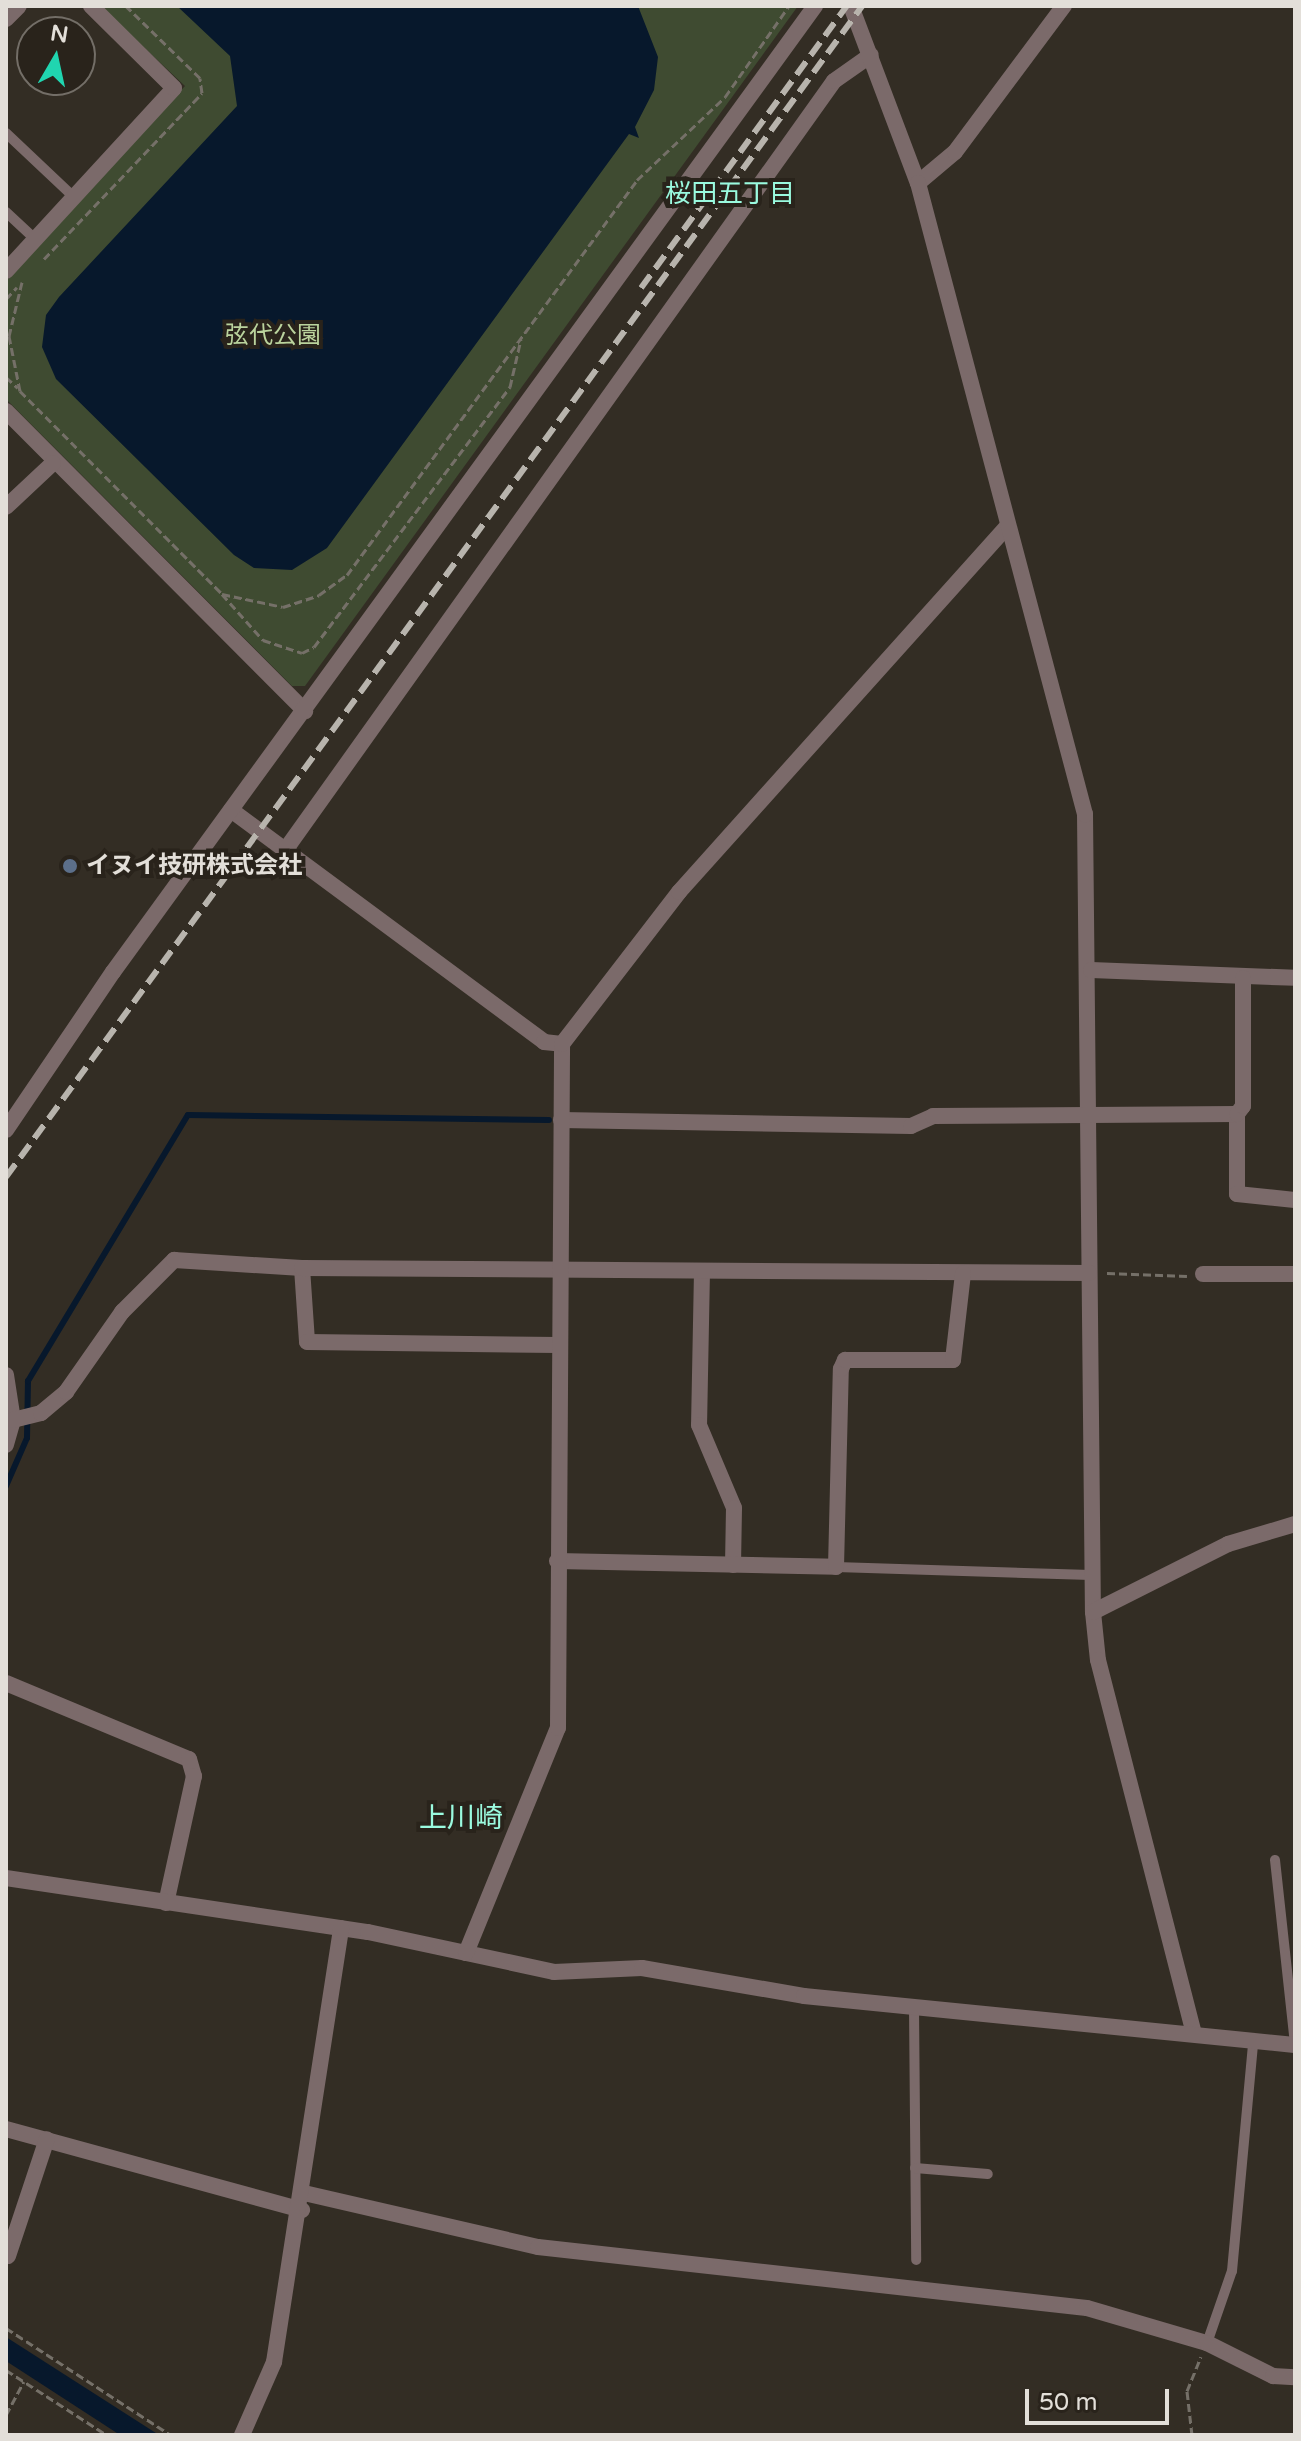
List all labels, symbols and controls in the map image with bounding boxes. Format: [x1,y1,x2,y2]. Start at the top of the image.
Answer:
north arrow [16,16,96,96]
text: N [49,20,70,48]
district label: 桜田五丁目 [665,178,795,210]
park label: 弦代公園 [225,322,321,350]
place label: イヌイ技研株式会社 [86,852,302,880]
marker: イヌイ技研株式会社 [61,857,79,875]
district label: 上川崎 [419,1801,503,1835]
scale bar [1029,2373,1173,2423]
text: 50 m [1039,2388,1097,2417]

